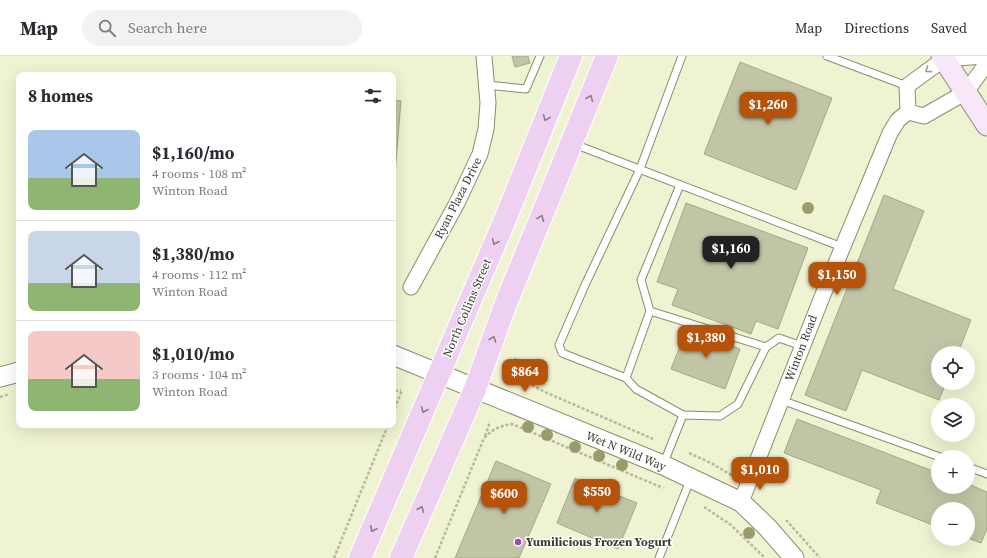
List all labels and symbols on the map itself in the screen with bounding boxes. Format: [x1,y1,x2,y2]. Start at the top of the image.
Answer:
one-way arrow [926,65,933,72]
pin: $1,260 [735,92,801,126]
one-way arrow [585,94,593,102]
one-way arrow [543,114,551,122]
street label: Ryan Plaza Drive [431,154,485,242]
one-way arrow [536,215,544,223]
pin: $1,160 [698,236,764,270]
one-way arrow [492,238,500,246]
street label: North Collins Street [439,256,495,360]
pin: $1,150 [804,262,870,296]
street label: Winton Road [781,312,821,383]
pin: $1,380 [673,325,739,359]
one-way arrow [489,336,497,343]
pin: $864 [501,359,549,393]
one-way arrow [421,405,429,413]
street label: Wet N Wild Way [583,428,669,475]
pin: $1,010 [727,457,793,491]
pin: $550 [573,479,621,513]
pin: $600 [480,481,528,515]
one-way arrow [417,506,425,513]
one-way arrow [370,525,378,533]
place label: Yumilicious Frozen Yogurt [526,534,672,550]
marker: Yumilicious Frozen Yogurt [513,537,523,547]

